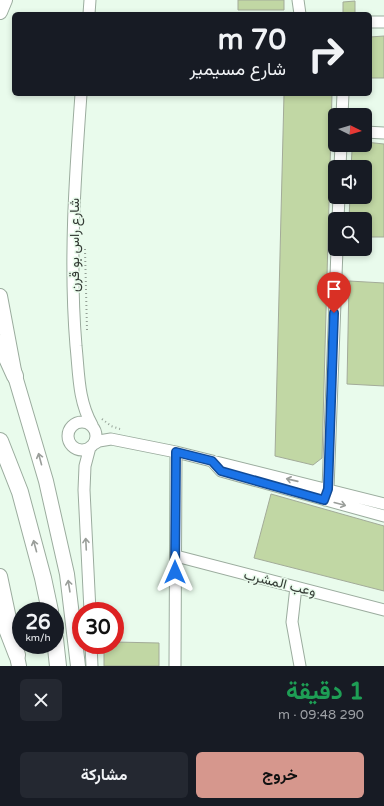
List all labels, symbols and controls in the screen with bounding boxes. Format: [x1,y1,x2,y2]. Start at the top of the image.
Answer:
text: 70 m [218,23,286,57]
icon: right [300,28,352,80]
text: شارع مسيمير [189,58,286,80]
north arrow [328,108,372,152]
map controls [328,108,372,256]
button: sound [328,160,372,204]
street label: شارع راس بو قرن [66,198,85,292]
button: search [328,212,372,256]
pin [317,272,351,313]
icon: arrive [323,278,345,300]
one-way arrow [36,453,43,466]
one-way arrow [286,476,299,484]
one-way arrow [333,501,346,508]
one-way arrow [83,538,90,551]
one-way arrow [31,540,38,553]
position arrow [154,551,196,593]
street label: وعب المشرب [242,566,318,600]
one-way arrow [65,580,73,593]
speed limit sign: 30 [72,602,124,654]
text: 26 [25,611,51,635]
text: km/h [25,632,51,644]
text: 1 دقيقة [286,677,364,706]
button: close [20,679,62,721]
text: 290 m · 09:48 [278,707,364,723]
button: مشاركة [20,752,188,798]
button: خروج [196,752,364,798]

